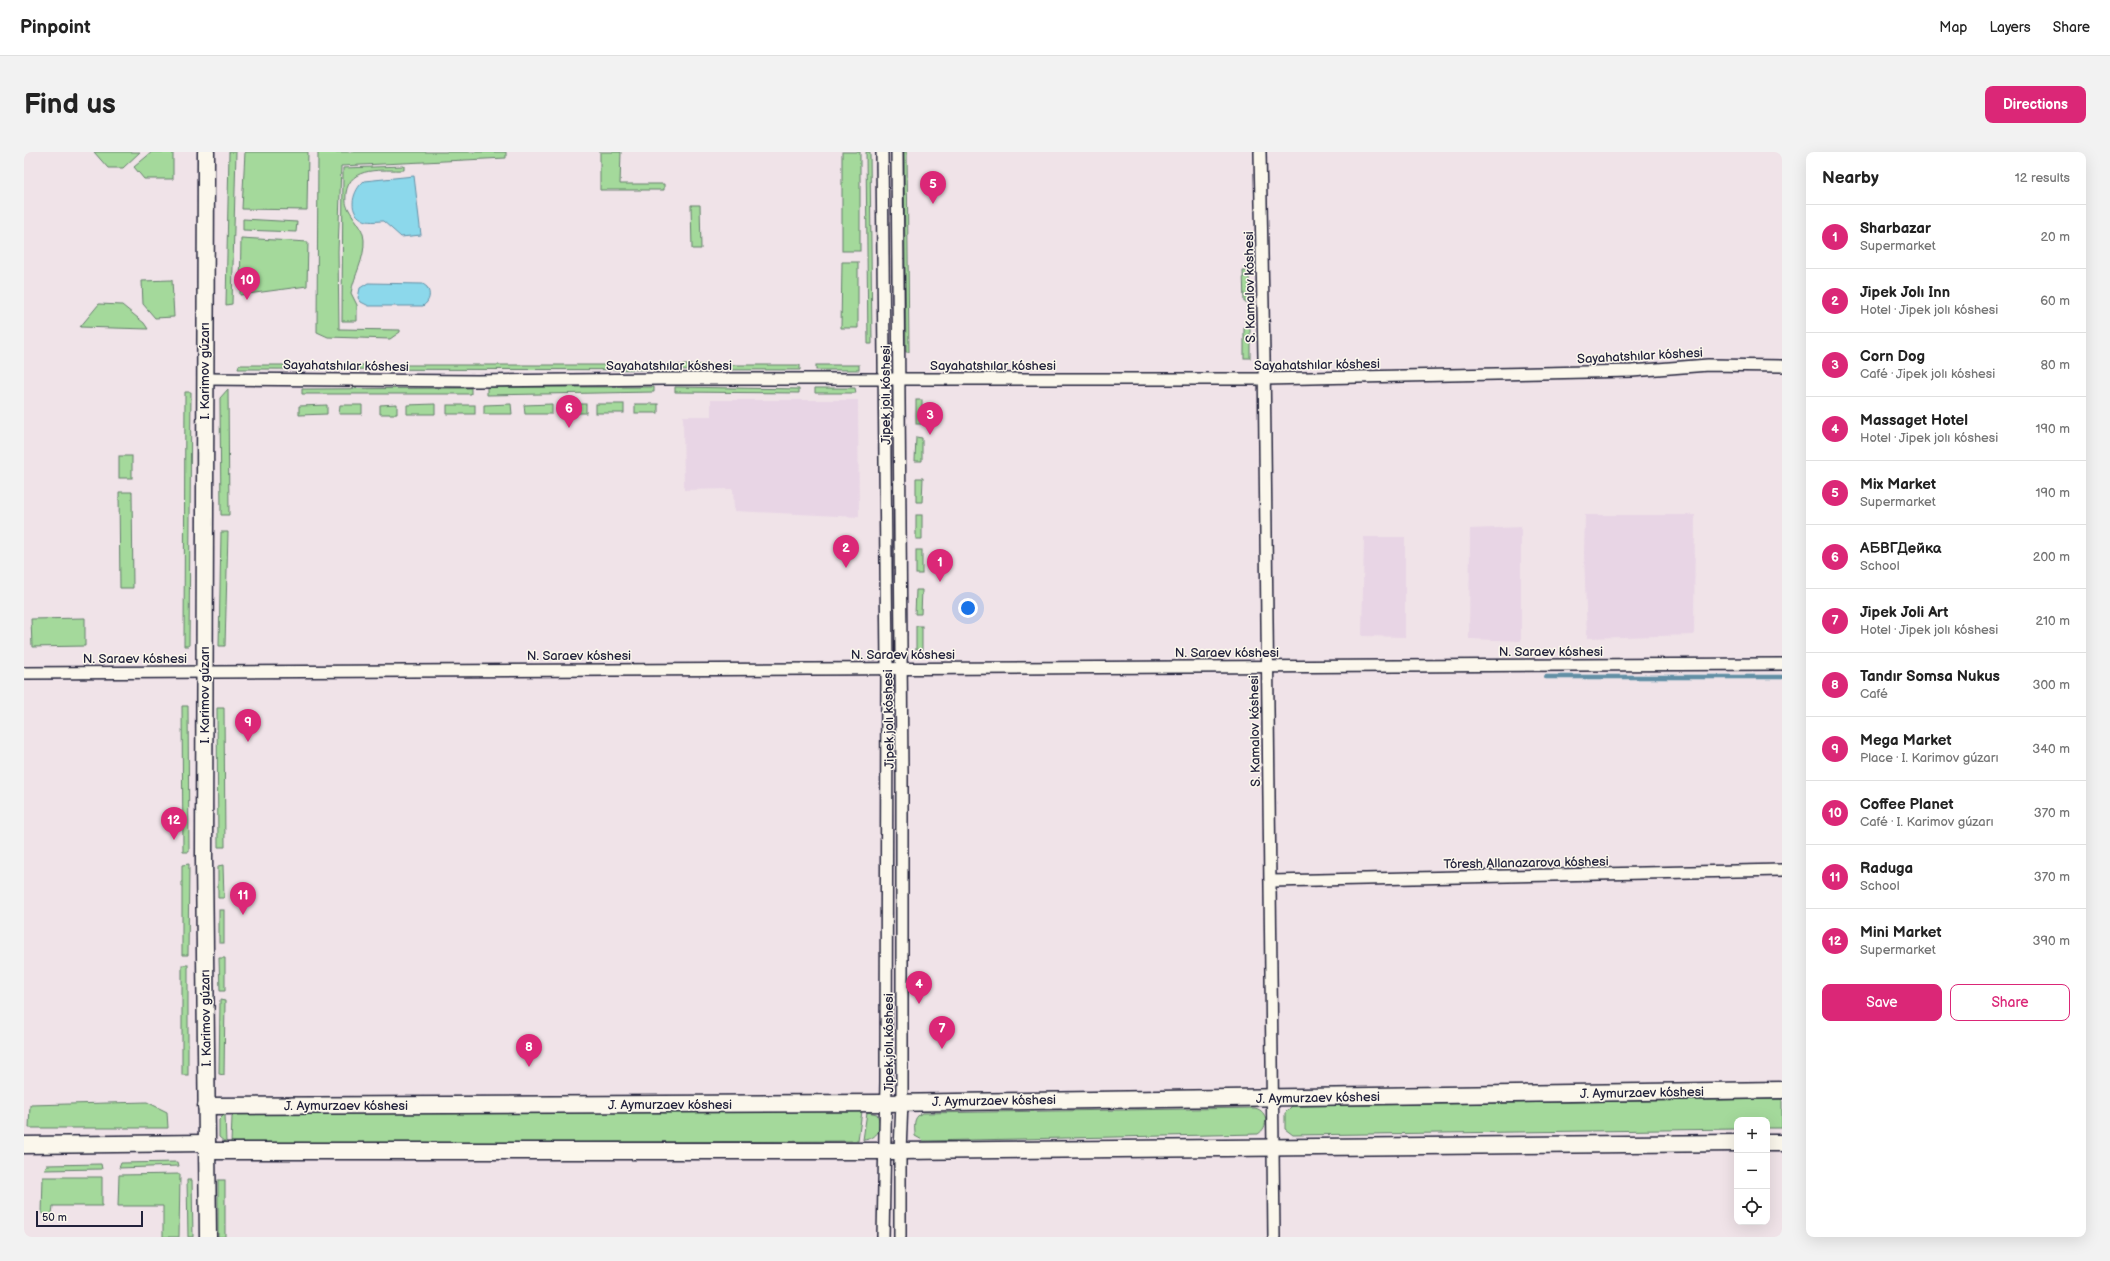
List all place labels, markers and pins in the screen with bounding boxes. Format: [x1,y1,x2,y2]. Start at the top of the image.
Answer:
pin: 5 [920,171,946,204]
pin: 10 [234,267,260,300]
pin: 6 [556,395,582,428]
pin: 3 [917,402,943,435]
pin: 2 [833,535,859,568]
pin: 1 [927,549,953,582]
pin: 9 [235,709,261,742]
pin: 12 [161,807,187,840]
pin: 11 [230,882,256,915]
pin: 4 [906,971,932,1004]
pin: 7 [929,1016,955,1049]
pin: 8 [516,1034,542,1067]

